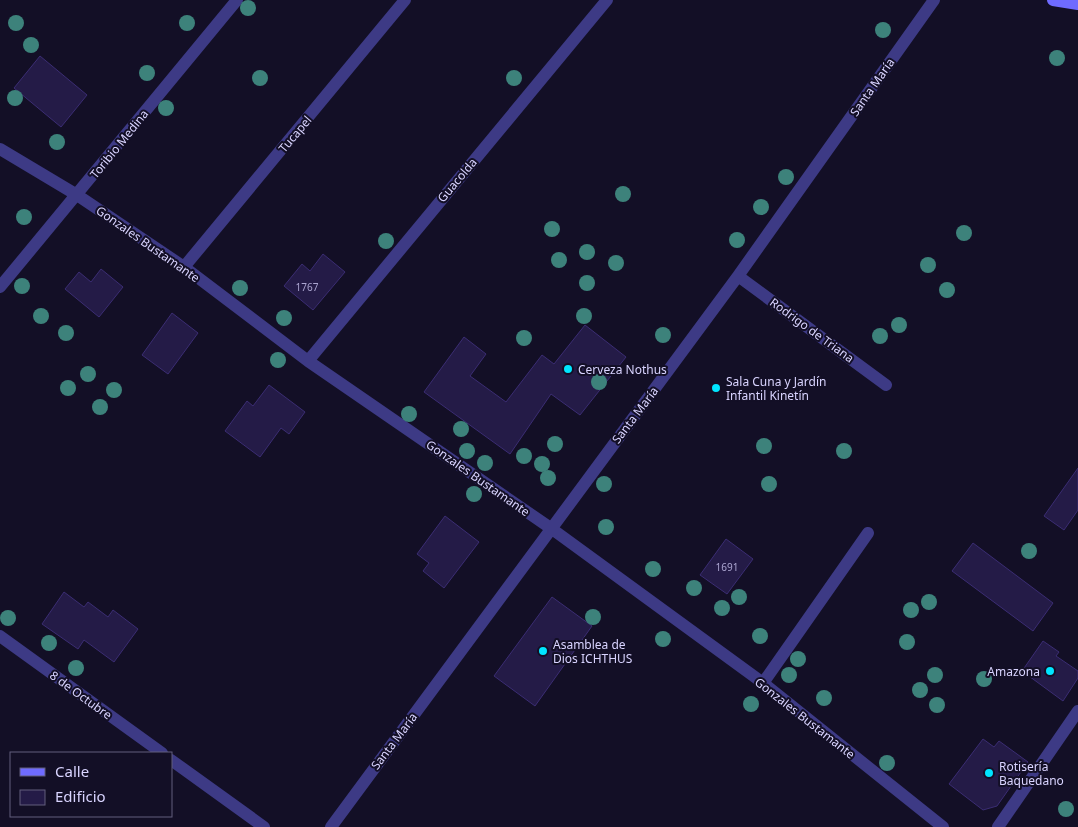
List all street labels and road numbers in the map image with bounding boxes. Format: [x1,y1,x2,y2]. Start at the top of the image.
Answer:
street label: Santa María [846,55,898,119]
street label: Toribio Medina [86,106,152,182]
street label: Tucapel [275,112,315,156]
street label: Guacolda [433,154,481,206]
street label: Gonzales Bustamante [93,202,203,286]
street label: Rodrigo de Triana [766,294,858,366]
street label: Santa María [608,383,662,447]
street label: Gonzales Bustamante [423,436,533,520]
street label: 8 de Octubre [46,667,116,723]
street label: Gonzales Bustamante [751,673,859,763]
street label: Santa María [367,709,421,773]

